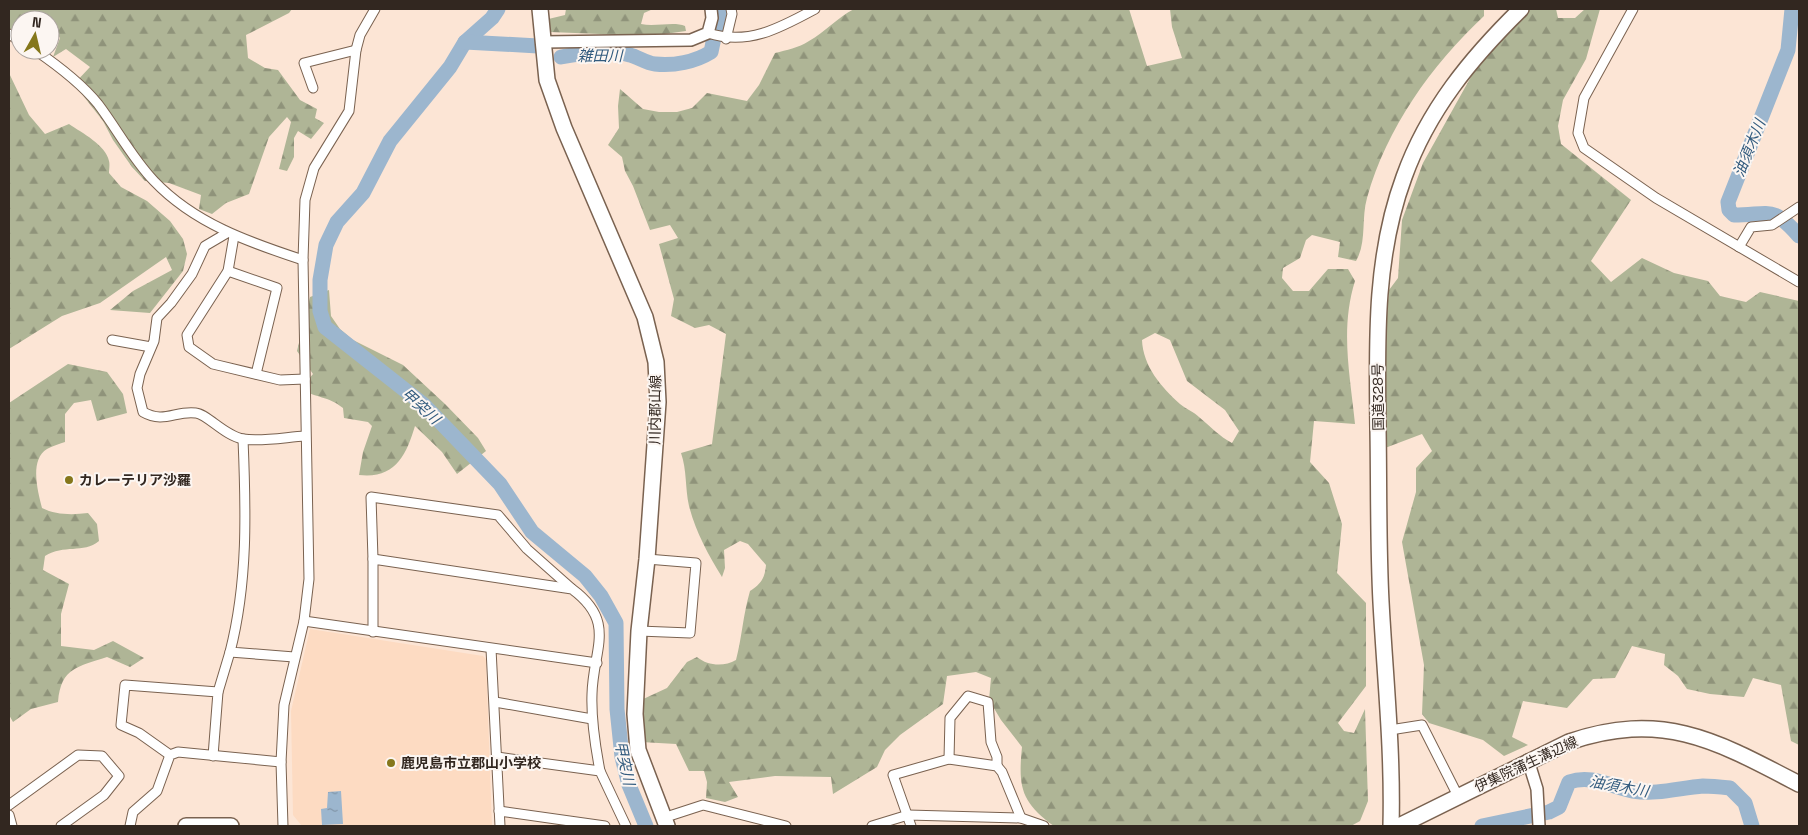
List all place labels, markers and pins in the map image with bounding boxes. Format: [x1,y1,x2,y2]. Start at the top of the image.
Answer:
place label: カレーテリア沙羅 [79,471,191,489]
marker: カレーテリア沙羅 [63,474,75,486]
place label: 鹿児島市立郡山小学校 [401,754,541,772]
marker: 鹿児島市立郡山小学校 [385,757,397,769]

